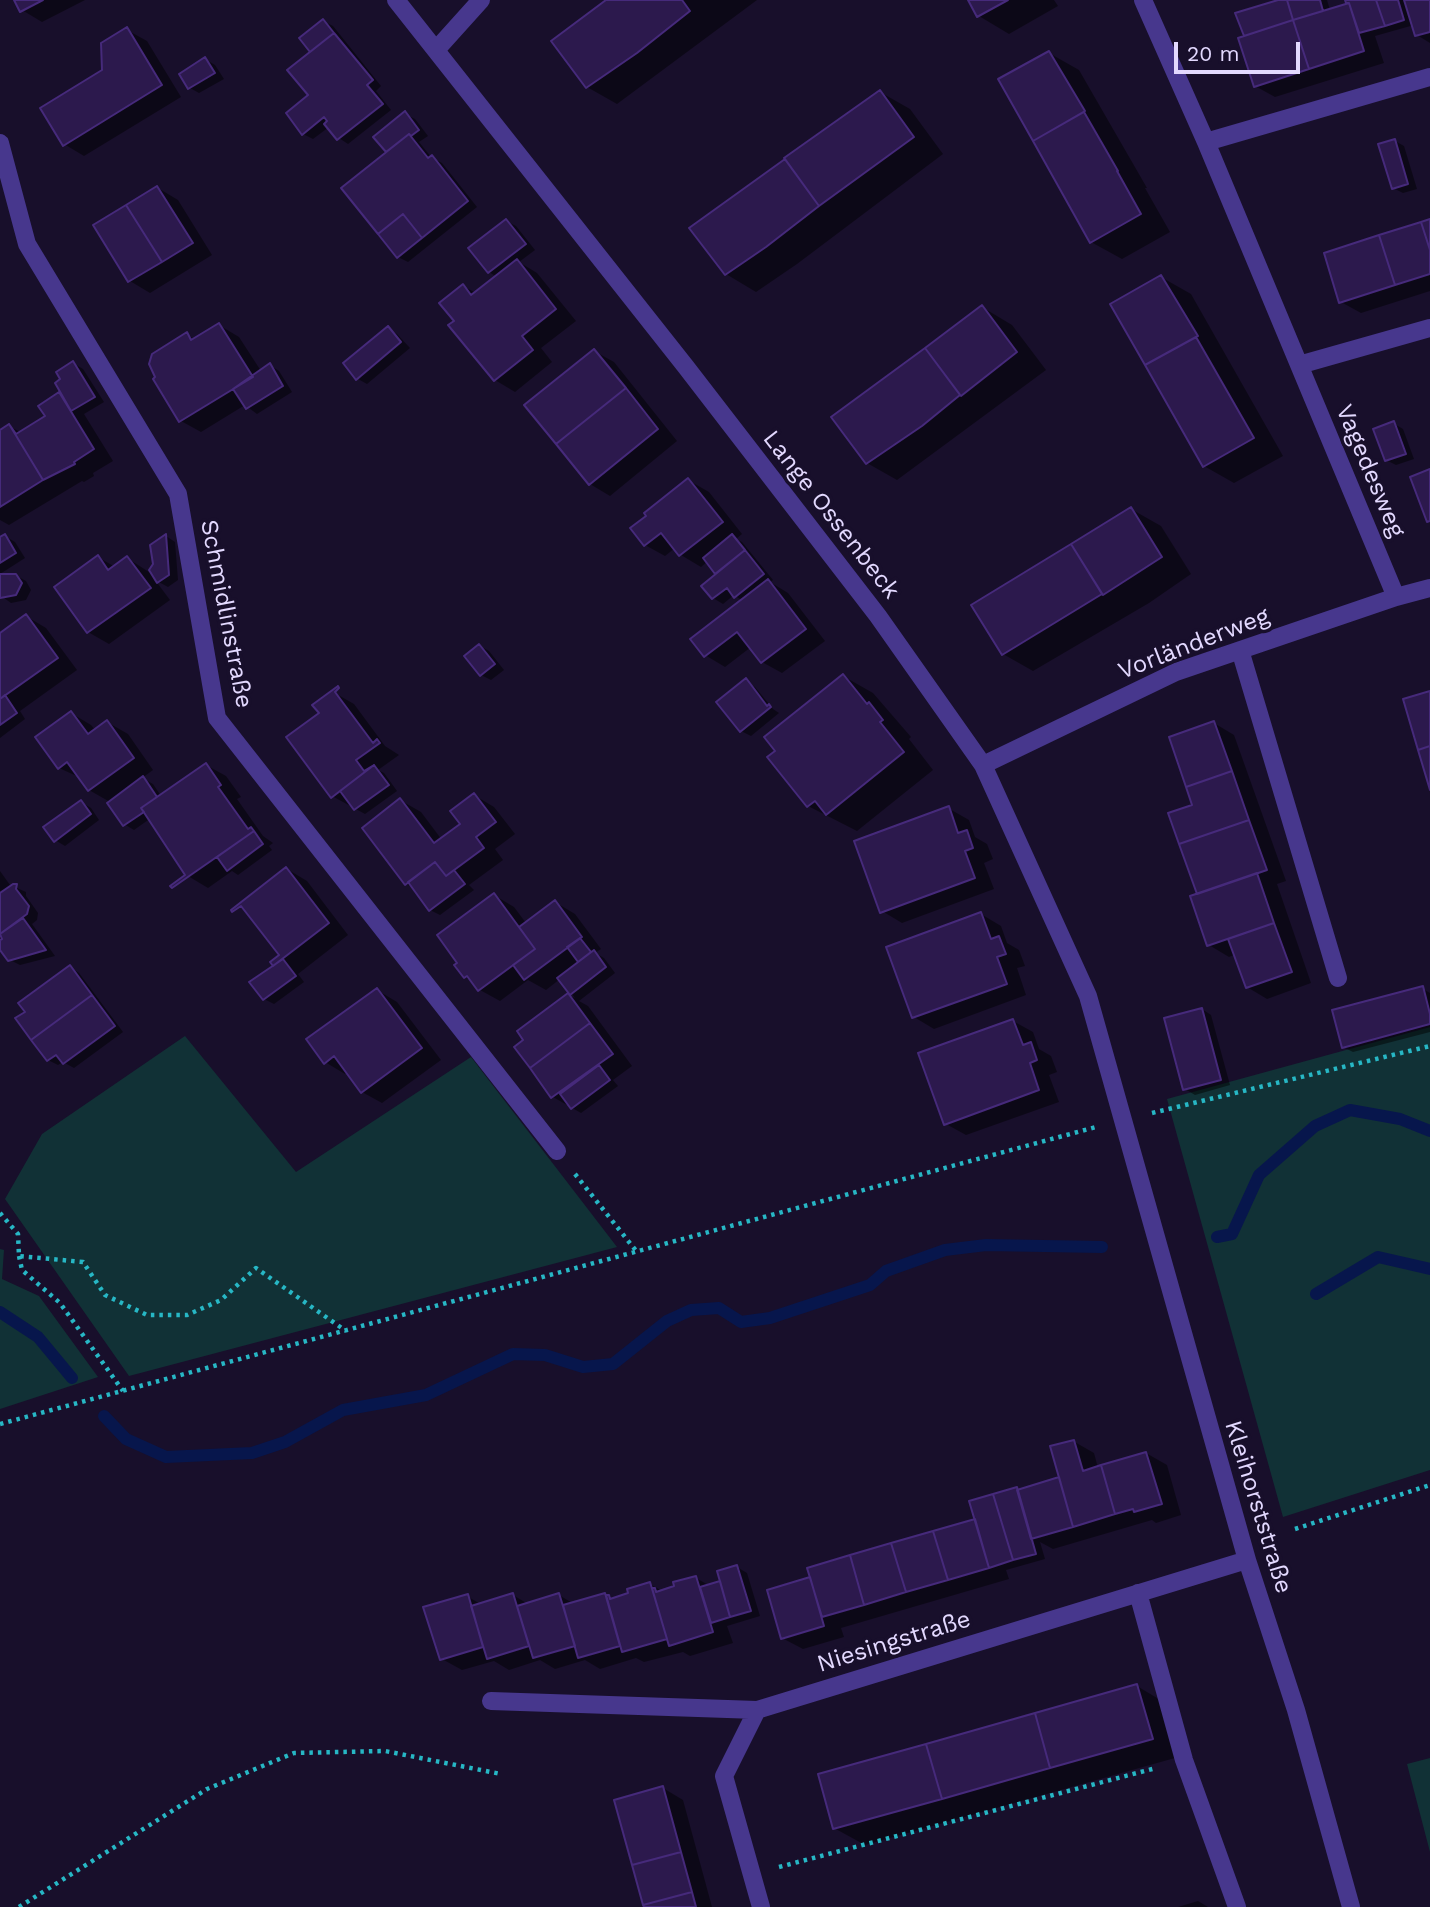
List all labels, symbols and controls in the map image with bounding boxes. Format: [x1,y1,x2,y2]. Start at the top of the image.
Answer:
scale bar [1178,28,1304,72]
text: 20 m [1187,41,1239,66]
street label: Vagedesweg [1329,400,1411,542]
street label: Lange Ossenbeck [756,425,906,605]
street label: Schmidlinstraße [194,518,258,710]
street label: Vorländerweg [1114,602,1274,686]
street label: Kleihorststraße [1218,1417,1298,1597]
street label: Niesingstraße [814,1605,974,1679]

